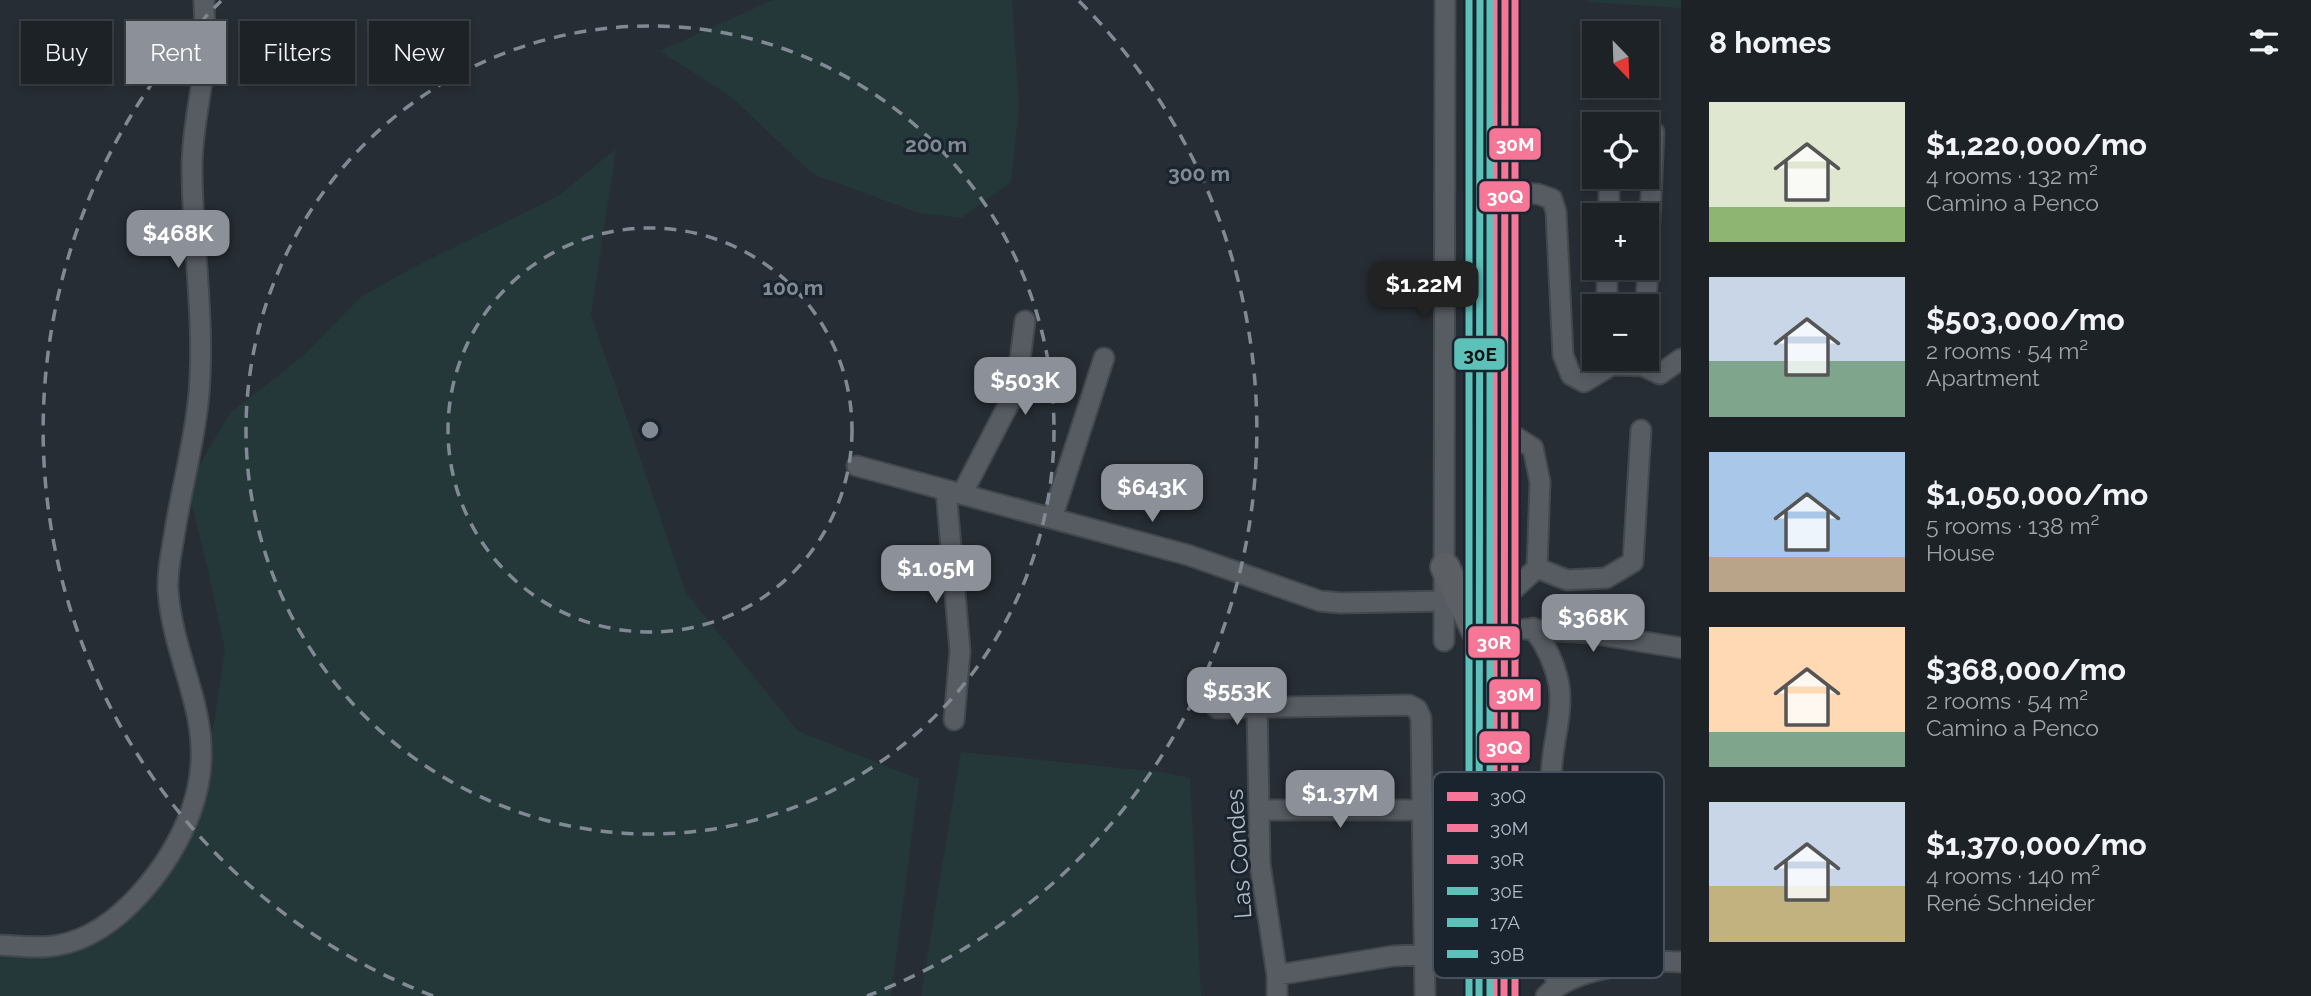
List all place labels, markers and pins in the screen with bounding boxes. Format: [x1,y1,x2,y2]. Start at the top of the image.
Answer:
pin: $468K [129,210,227,270]
pin: $1.22M [1367,262,1481,321]
pin: $503K [976,358,1074,417]
centre of rings [638,418,662,442]
pin: $643K [1103,464,1201,524]
pin: $1.05M [879,546,993,605]
pin: $368K [1544,594,1642,654]
pin: $553K [1188,668,1286,727]
pin: $1.37M [1283,770,1397,830]

